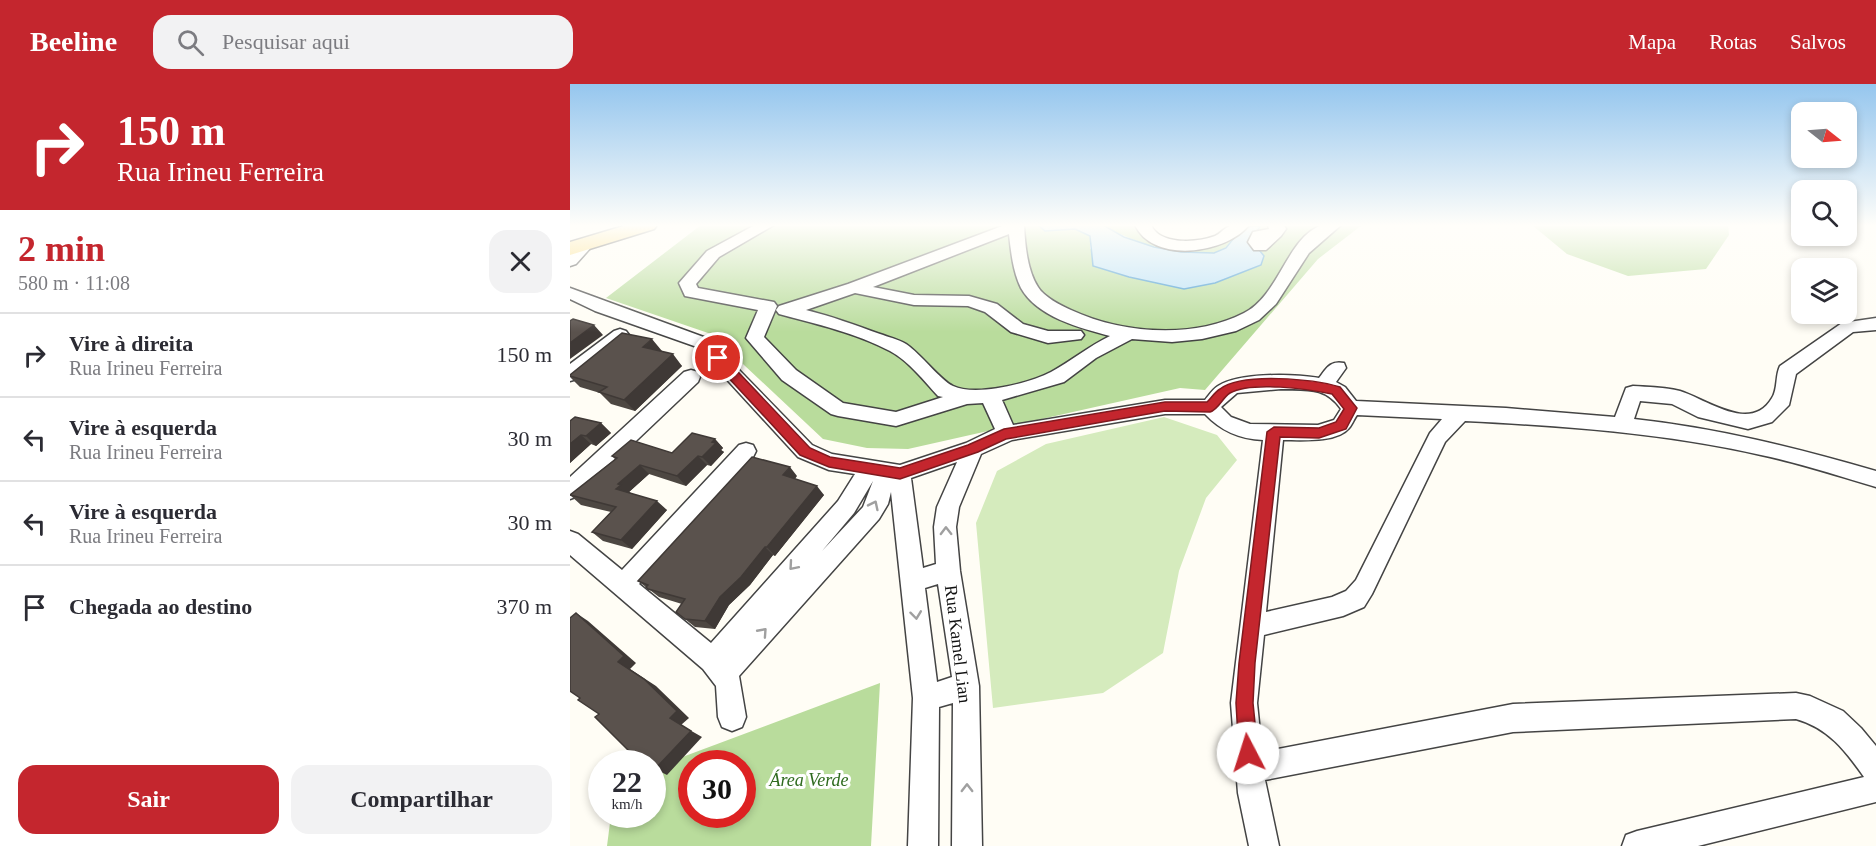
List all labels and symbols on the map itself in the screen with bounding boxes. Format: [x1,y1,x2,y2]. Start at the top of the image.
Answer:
north arrow [1791,102,1857,168]
pin [692,332,743,383]
one-way arrow [867,500,879,511]
one-way arrow [940,526,952,535]
one-way arrow [789,560,800,570]
street label: Rua Kamel Lian [941,584,975,704]
one-way arrow [909,610,922,619]
one-way arrow [756,628,767,638]
position arrow [1216,721,1280,785]
speed limit sign: 30 [678,750,756,828]
park label: Área Verde [768,769,849,790]
one-way arrow [961,783,973,792]

